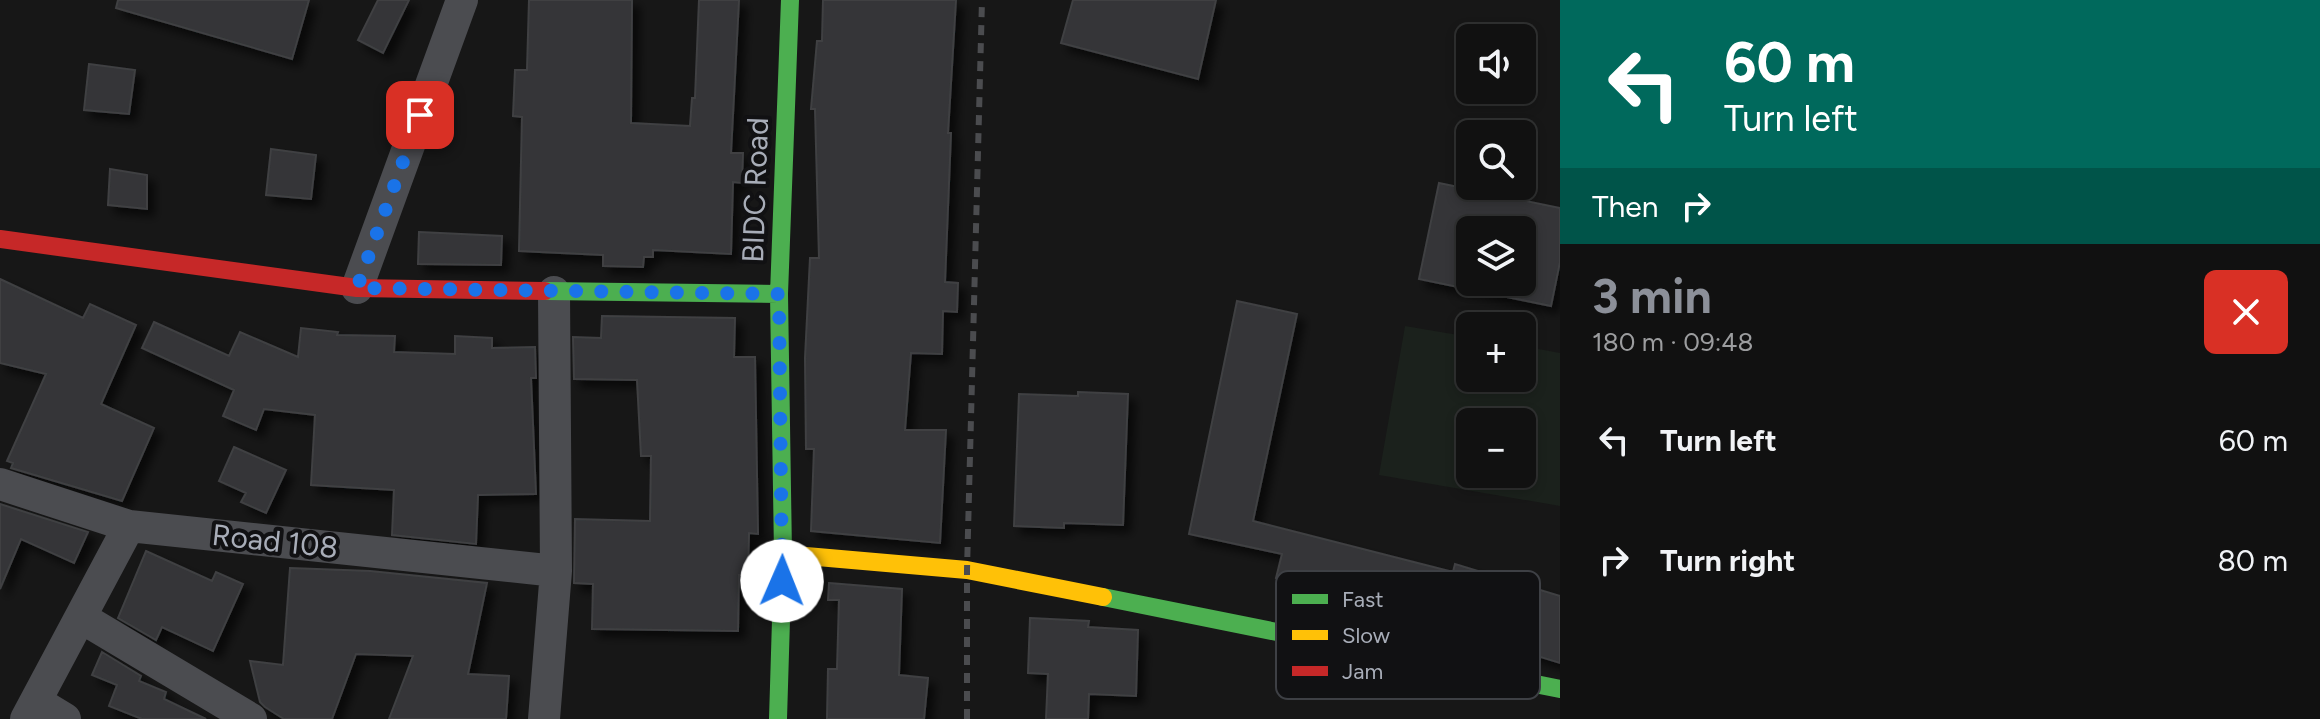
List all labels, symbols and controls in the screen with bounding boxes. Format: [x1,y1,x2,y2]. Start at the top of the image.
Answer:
map controls [1456,24,1536,488]
button: sound [1456,24,1536,104]
text: 60 m [1724,29,1855,96]
icon: left [1592,32,1696,136]
pin [386,81,454,149]
icon: arrive [398,93,442,137]
text: Turn left [1724,97,1858,140]
street label: BIDC Road [734,117,776,263]
button: search [1456,120,1536,200]
icon: right [1674,184,1718,228]
text: Then [1592,188,1658,225]
button: layers [1456,216,1536,296]
text: 3 min [1592,267,1712,325]
button: close [2204,270,2288,354]
button: + [1456,312,1536,392]
text: 180 m · 09:48 [1592,326,1753,358]
button: − [1456,408,1536,488]
icon: left [1592,418,1636,462]
text: Turn left [1660,422,1777,459]
text: 60 m [2219,422,2288,459]
street label: Road 108 [210,516,340,566]
icon: right [1592,538,1636,582]
position arrow [740,539,824,623]
text: Turn right [1660,542,1795,579]
text: 80 m [2217,542,2288,579]
legend [1276,571,1540,699]
text: Fast [1342,586,1384,613]
text: Slow [1342,622,1391,649]
text: Jam [1342,658,1383,685]

